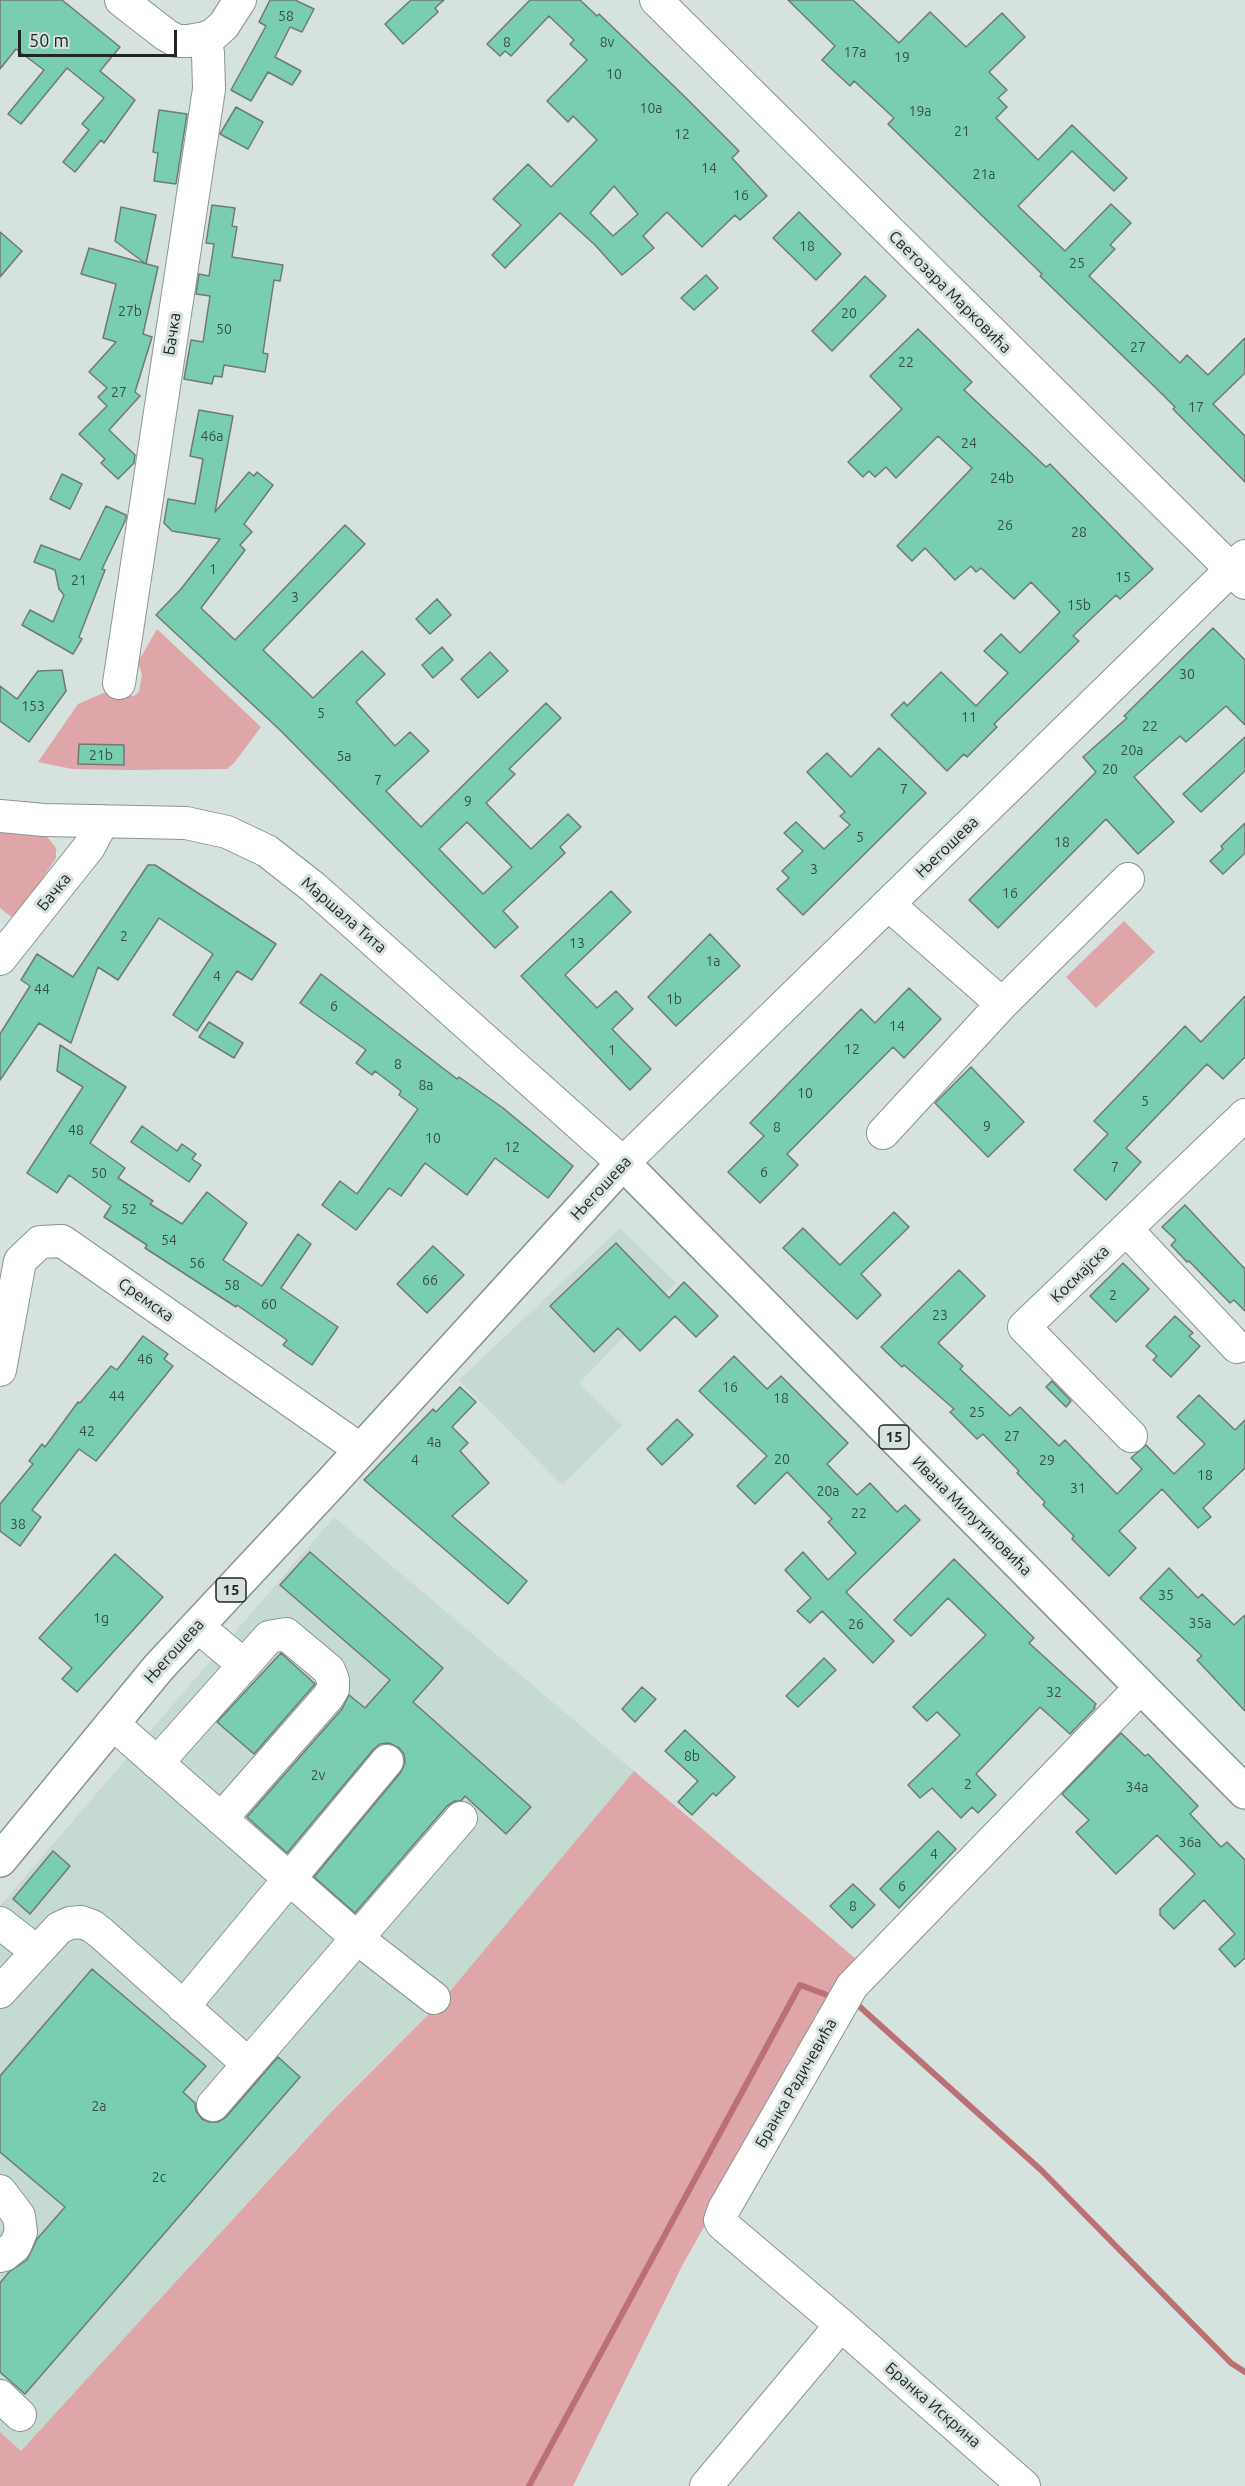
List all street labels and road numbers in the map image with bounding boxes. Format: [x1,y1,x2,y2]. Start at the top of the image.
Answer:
street label: Светозара Марковића [885,227,1015,357]
street label: Бачка [159,311,185,357]
street label: Његошева [912,812,982,882]
street label: Бачка [33,869,75,915]
street label: Маршала Тита [297,873,391,957]
street label: Његошева [567,1152,635,1224]
street label: Космајска [1047,1241,1113,1307]
street label: Сремска [114,1274,178,1326]
road number: 15 [879,1425,909,1449]
street label: Ивана Милутиновића [908,1452,1036,1580]
road number: 15 [216,1578,246,1602]
street label: Његошева [140,1615,208,1687]
street label: Бранка Радичевића [751,2015,841,2151]
street label: Бранка Искрина [881,2358,985,2452]

